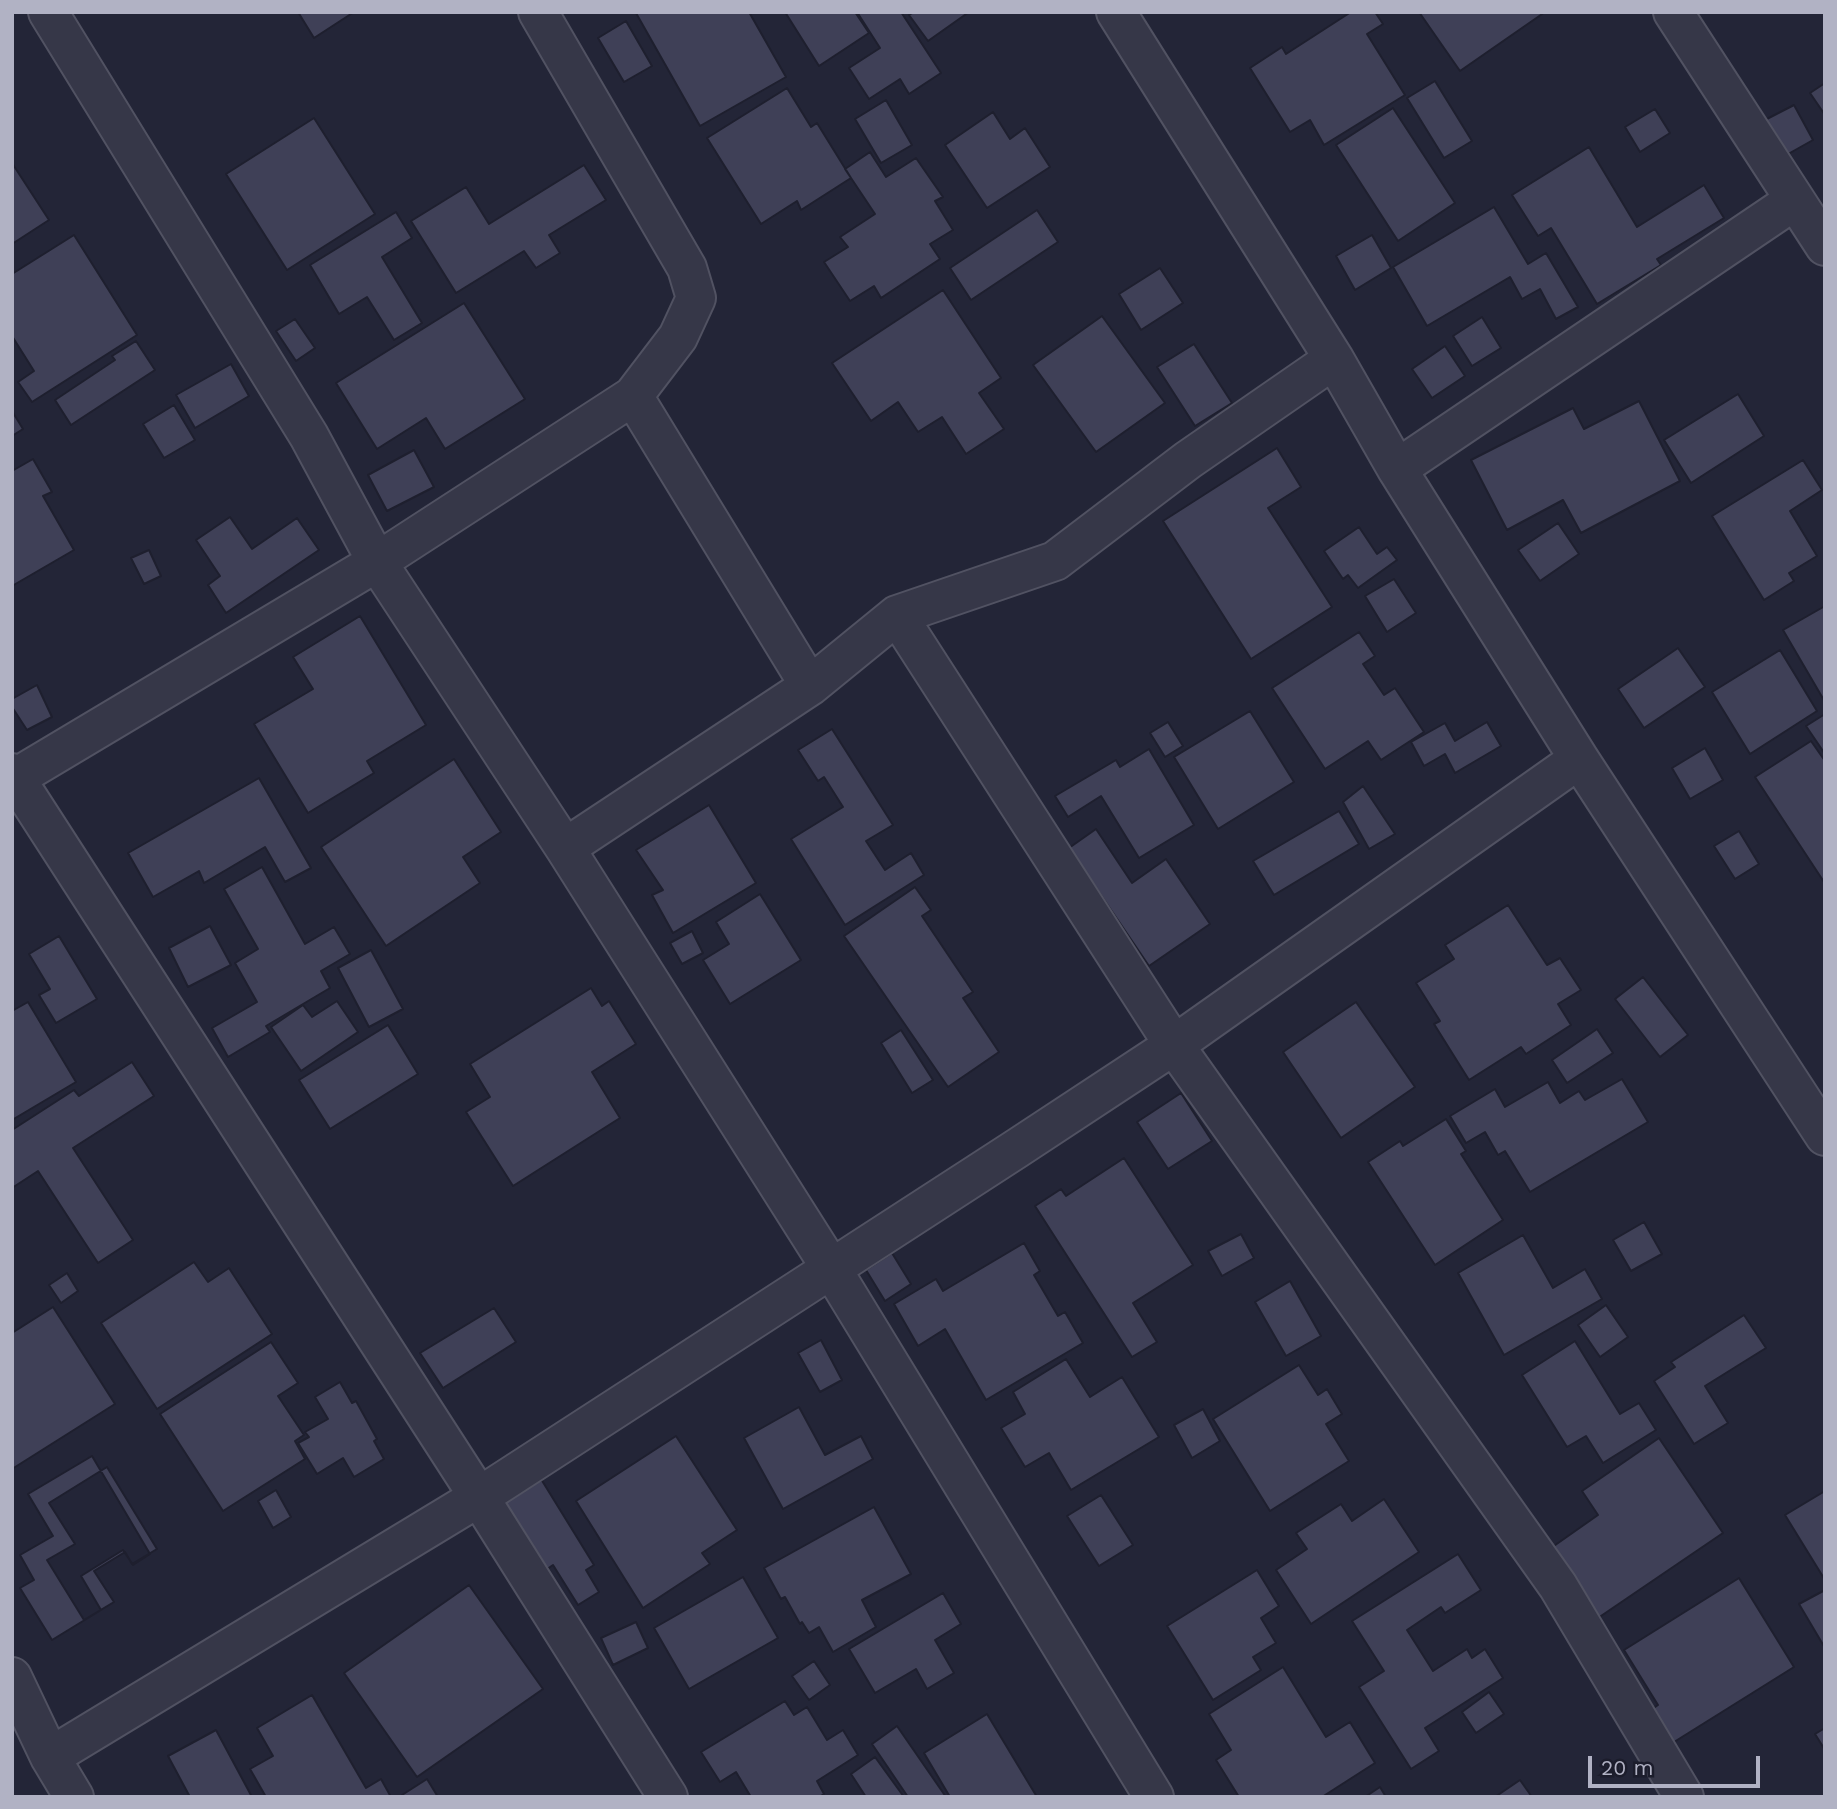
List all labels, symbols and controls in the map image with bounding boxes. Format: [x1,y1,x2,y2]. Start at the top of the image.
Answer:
scale bar [1592,1742,1764,1786]
text: 20 m [1601,1755,1653,1780]

